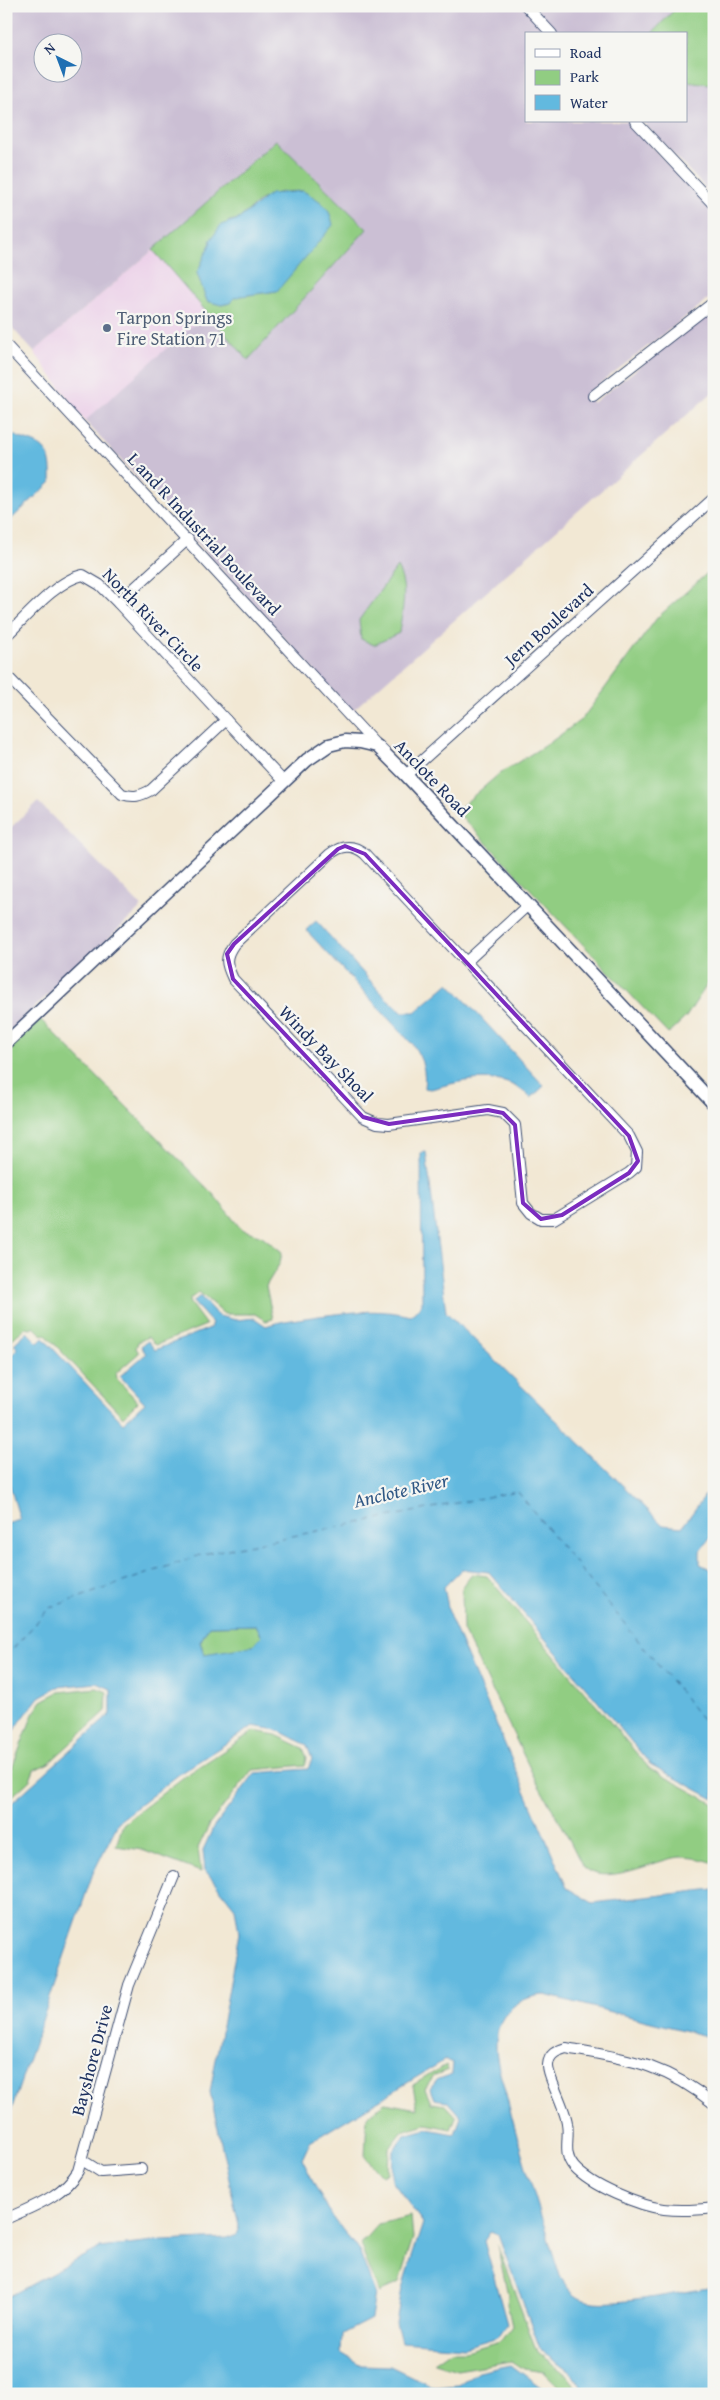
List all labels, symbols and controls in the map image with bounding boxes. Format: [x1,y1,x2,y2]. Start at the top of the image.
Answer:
north arrow [32,32,82,82]
legend [525,32,688,122]
text: N [39,37,60,59]
text: Road [570,42,601,63]
text: Park [570,66,599,87]
text: Water [570,92,608,113]
place label: Tarpon Springs Fire Station 71 [117,304,232,352]
marker: Tarpon Springs Fire Station 71 [101,322,113,334]
street label: L and R Industrial Boulevard [121,446,288,622]
street label: North River Circle [96,561,210,678]
street label: Jern Boulevard [496,577,600,674]
street label: Anclote Road [388,733,477,823]
street label: Windy Bay Shoal [273,999,380,1108]
water label: Anclote River [350,1465,452,1515]
street label: Bayshore Drive [64,2001,119,2118]

